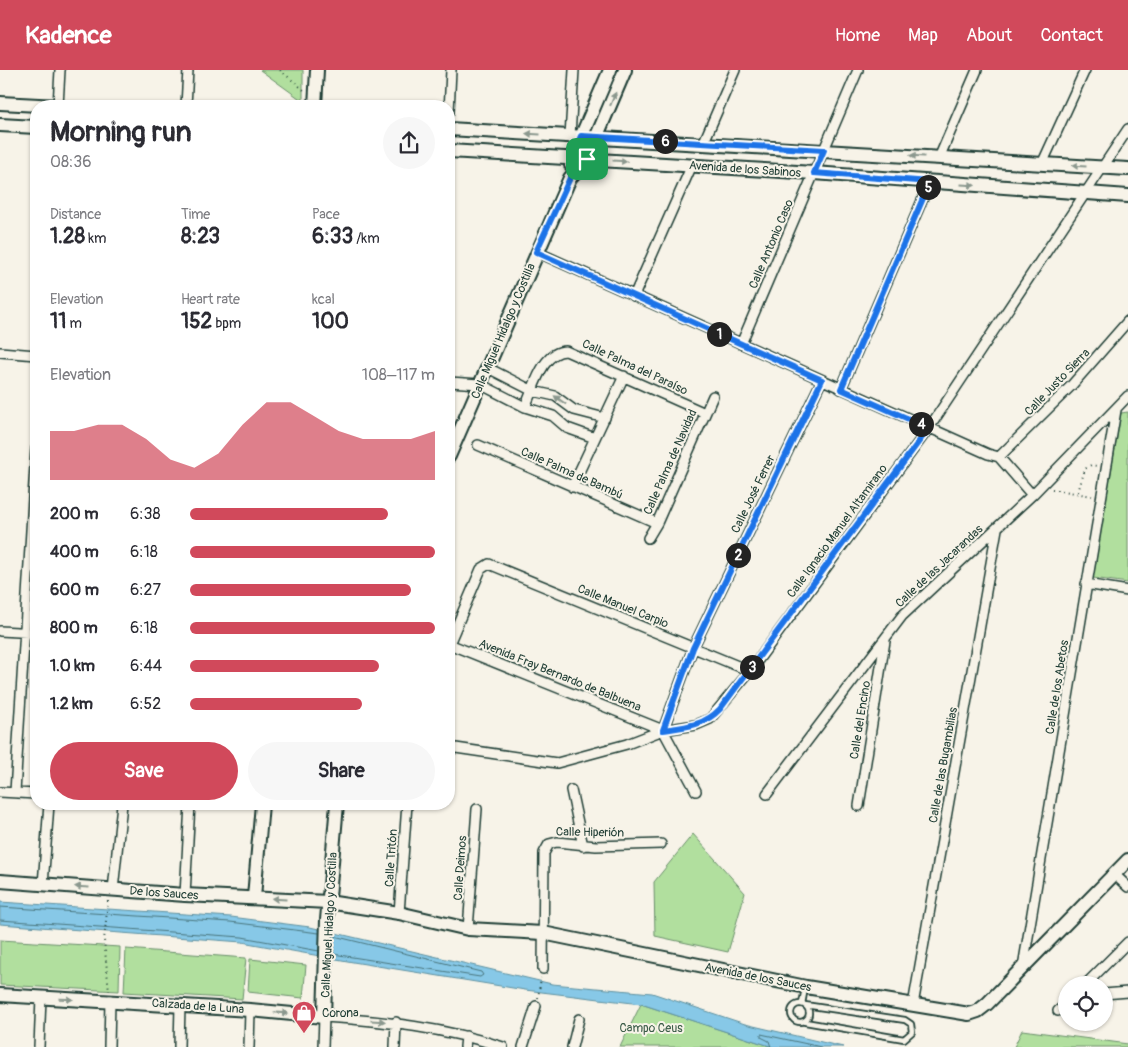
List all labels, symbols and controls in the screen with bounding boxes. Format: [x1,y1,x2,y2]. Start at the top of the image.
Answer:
text: Kadence [25,21,112,50]
text: Home [835,24,880,47]
text: Map [908,24,938,47]
text: About [966,24,1012,47]
text: Contact [1040,24,1103,47]
one-way arrow [609,91,617,106]
text: Morning run [50,115,192,150]
button: share [383,117,435,169]
pin: 6 [652,128,678,154]
one-way arrow [524,129,540,137]
text: 6 [661,133,670,150]
pin [566,138,608,180]
icon: arrive [573,145,601,173]
text: 08:36 [50,152,92,172]
one-way arrow [909,152,925,160]
one-way arrow [613,158,629,166]
street label: Avenida de los Sabinos [688,158,802,181]
one-way arrow [1071,161,1087,169]
pin: 5 [916,174,940,200]
text: 5 [925,179,932,196]
one-way arrow [960,181,976,189]
street label: Calle Antonio Caso [746,197,797,291]
text: Distance [50,206,101,223]
text: Time [181,206,210,223]
text: Pace [312,206,340,223]
text: 1.28 [50,223,85,250]
text: 8:23 [181,223,220,250]
text: 6:33 [312,223,353,250]
text: km [85,230,106,247]
text: /km [353,230,380,247]
street label: Calle Miguel Hidalgo y Costilla [468,261,539,401]
text: Elevation [50,291,103,308]
text: Heart rate [181,291,240,308]
text: kcal [312,291,335,308]
text: 11 [50,308,66,335]
text: 152 [181,308,212,335]
text: 100 [312,308,349,335]
text: m [66,315,82,332]
text: bpm [212,315,241,332]
pin: 1 [706,322,732,346]
text: 1 [717,326,722,343]
street label: Calle Palma del Paraíso [580,336,690,399]
street label: Calle Justo Sierra [1022,345,1093,419]
text: Elevation [50,365,111,385]
text: 108–117 m [362,365,435,385]
one-way arrow [553,395,567,405]
street label: Calle Palma de Navidad [640,407,700,517]
pin: 4 [908,412,934,436]
text: 4 [917,416,926,433]
street label: Calle Palma de Bambú [518,444,625,503]
street label: Calle José Ferrer [728,452,779,536]
street label: Calle Ignacio Manuel Altamirano [784,461,891,601]
text: 200 m [50,504,98,524]
text: 6:38 [130,504,161,524]
street label: Calle de las Jacarandas [892,521,987,611]
text: 400 m [50,542,99,562]
text: 6:18 [130,542,158,562]
pin: 2 [726,542,750,568]
text: 2 [735,547,742,564]
text: 600 m [50,580,99,600]
text: 6:27 [130,580,161,600]
street label: Calle Manuel Carpio [575,581,671,632]
text: 800 m [50,618,98,638]
text: 6:18 [130,618,158,638]
street label: Avenida Fray Bernardo de Balbuena [476,636,644,715]
street label: Calle de los Abetos [1043,638,1072,735]
pin: 3 [740,654,764,680]
text: 1.0 km [50,656,95,676]
text: 6:44 [130,656,162,676]
text: 3 [749,659,756,676]
street label: Calle del Encino [847,679,874,760]
text: 1.2 km [50,694,93,714]
text: 6:52 [130,694,161,714]
street label: Calle de las Bugambilias [926,705,961,824]
button: Save [50,742,238,800]
button: Share [248,742,435,800]
street label: Calle Hiperión [556,824,624,841]
street label: Calle Tritón [382,828,401,888]
street label: Calle Deimos [451,834,470,901]
street label: Calle Miguel Hidalgo y Costilla [318,851,341,998]
one-way arrow [74,883,90,891]
street label: De los Sauces [129,884,200,903]
one-way arrow [271,894,287,902]
street label: Avenida de los Sauces [703,960,813,995]
map controls [1058,976,1113,1031]
button: locate [1058,976,1113,1031]
one-way arrow [58,995,74,1003]
street label: Calzada de la Luna [151,996,245,1017]
shop icon: Corona [291,1000,317,1034]
place label: Corona [322,1006,359,1021]
one-way arrow [273,1009,289,1017]
one-way arrow [370,1017,386,1025]
park label: Campo Ceus [619,1021,683,1036]

